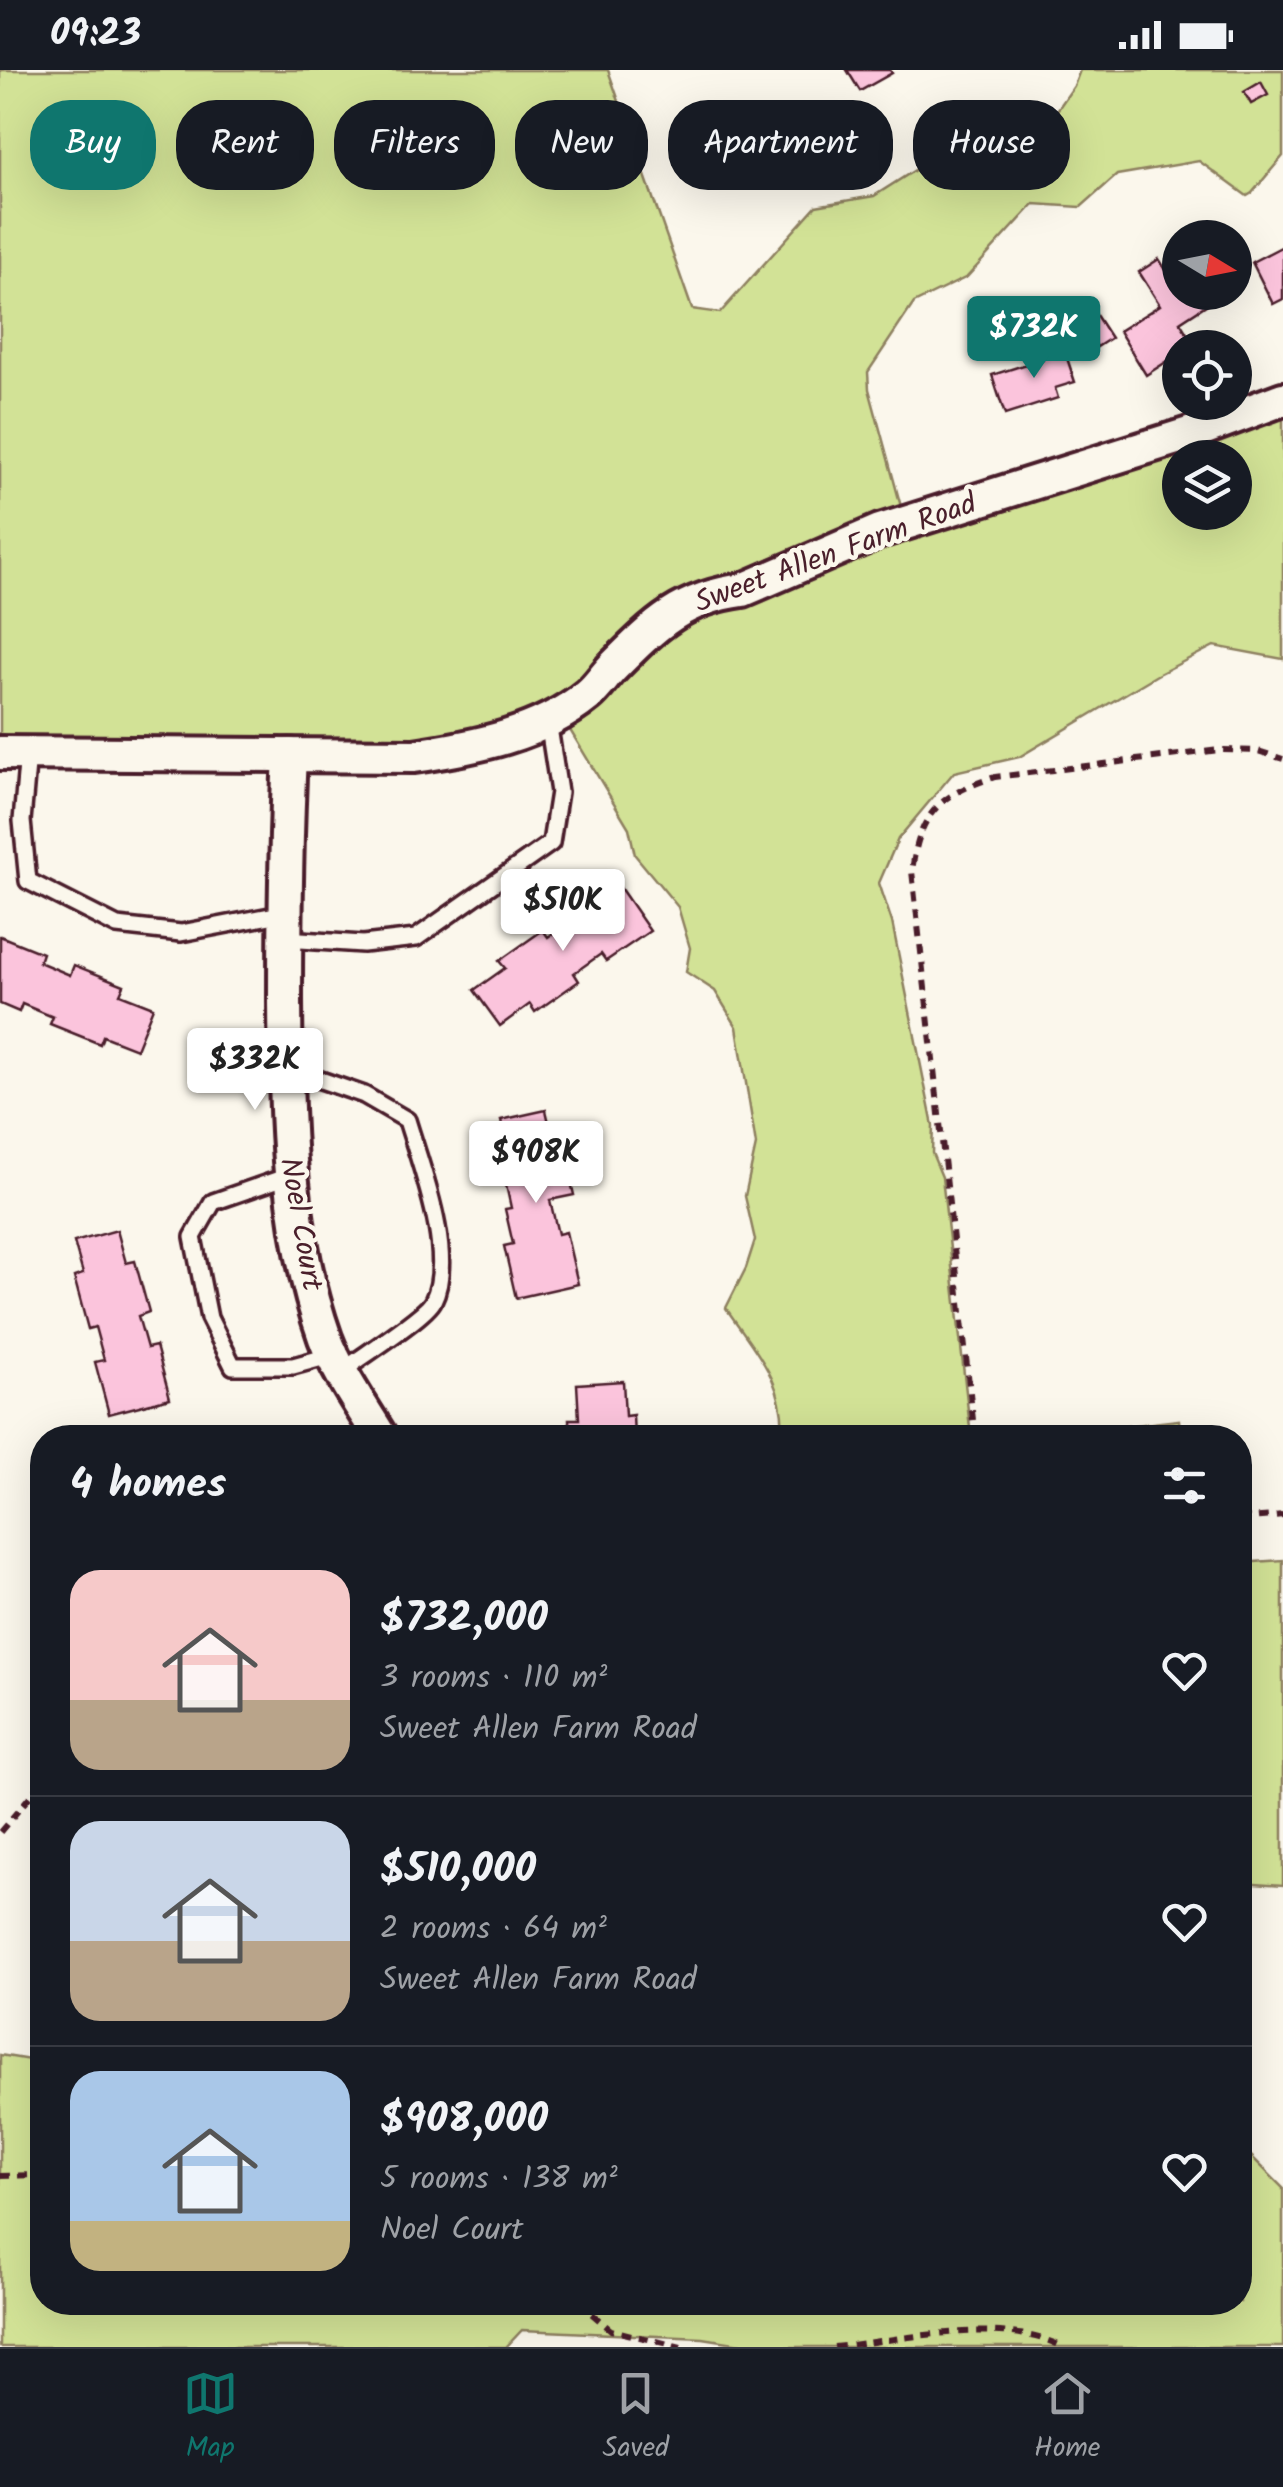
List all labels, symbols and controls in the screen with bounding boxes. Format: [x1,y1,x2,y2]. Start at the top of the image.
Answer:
text: 09:23 [50,5,141,65]
chip: Buy [30,100,156,190]
chip: Rent [176,100,314,190]
chip: Filters [334,100,495,190]
chip: New [515,100,648,190]
chip: Apartment [668,100,893,190]
chip: House [913,100,1070,190]
north arrow [1162,220,1252,310]
map controls [1162,220,1252,530]
pin: $732K [964,296,1104,381]
text: $732K [989,303,1079,354]
button: locate [1162,330,1252,420]
button: layers [1162,440,1252,530]
street label: Sweet Allen Farm Road [688,480,984,627]
pin: $510K [493,869,633,954]
text: $510K [523,876,603,927]
pin: $332K [185,1028,325,1113]
text: $332K [209,1035,301,1086]
pin: $908K [466,1121,606,1206]
text: $908K [491,1128,581,1179]
street label: Noel Court [265,1154,335,1295]
text: 4 homes [70,1452,226,1519]
icon: filters [1157,1458,1212,1513]
text: $732,000 [380,1586,548,1653]
icon: home [150,1610,270,1730]
icon: heart [1157,1643,1212,1698]
text: 3 rooms · 110 m² [380,1653,607,1704]
text: Sweet Allen Farm Road [380,1704,697,1755]
text: $510,000 [380,1837,536,1904]
icon: home [150,1861,270,1981]
icon: heart [1157,1894,1212,1949]
text: 2 rooms · 64 m² [380,1904,607,1955]
text: Sweet Allen Farm Road [380,1955,697,2006]
text: $908,000 [380,2087,548,2154]
icon: home [150,2111,270,2231]
icon: heart [1157,2144,1212,2199]
text: 5 rooms · 138 m² [380,2154,618,2205]
text: Noel Court [380,2205,523,2256]
tab: Map [183,2366,238,2471]
tab: Saved [603,2366,669,2471]
tab: Home [1034,2366,1100,2471]

